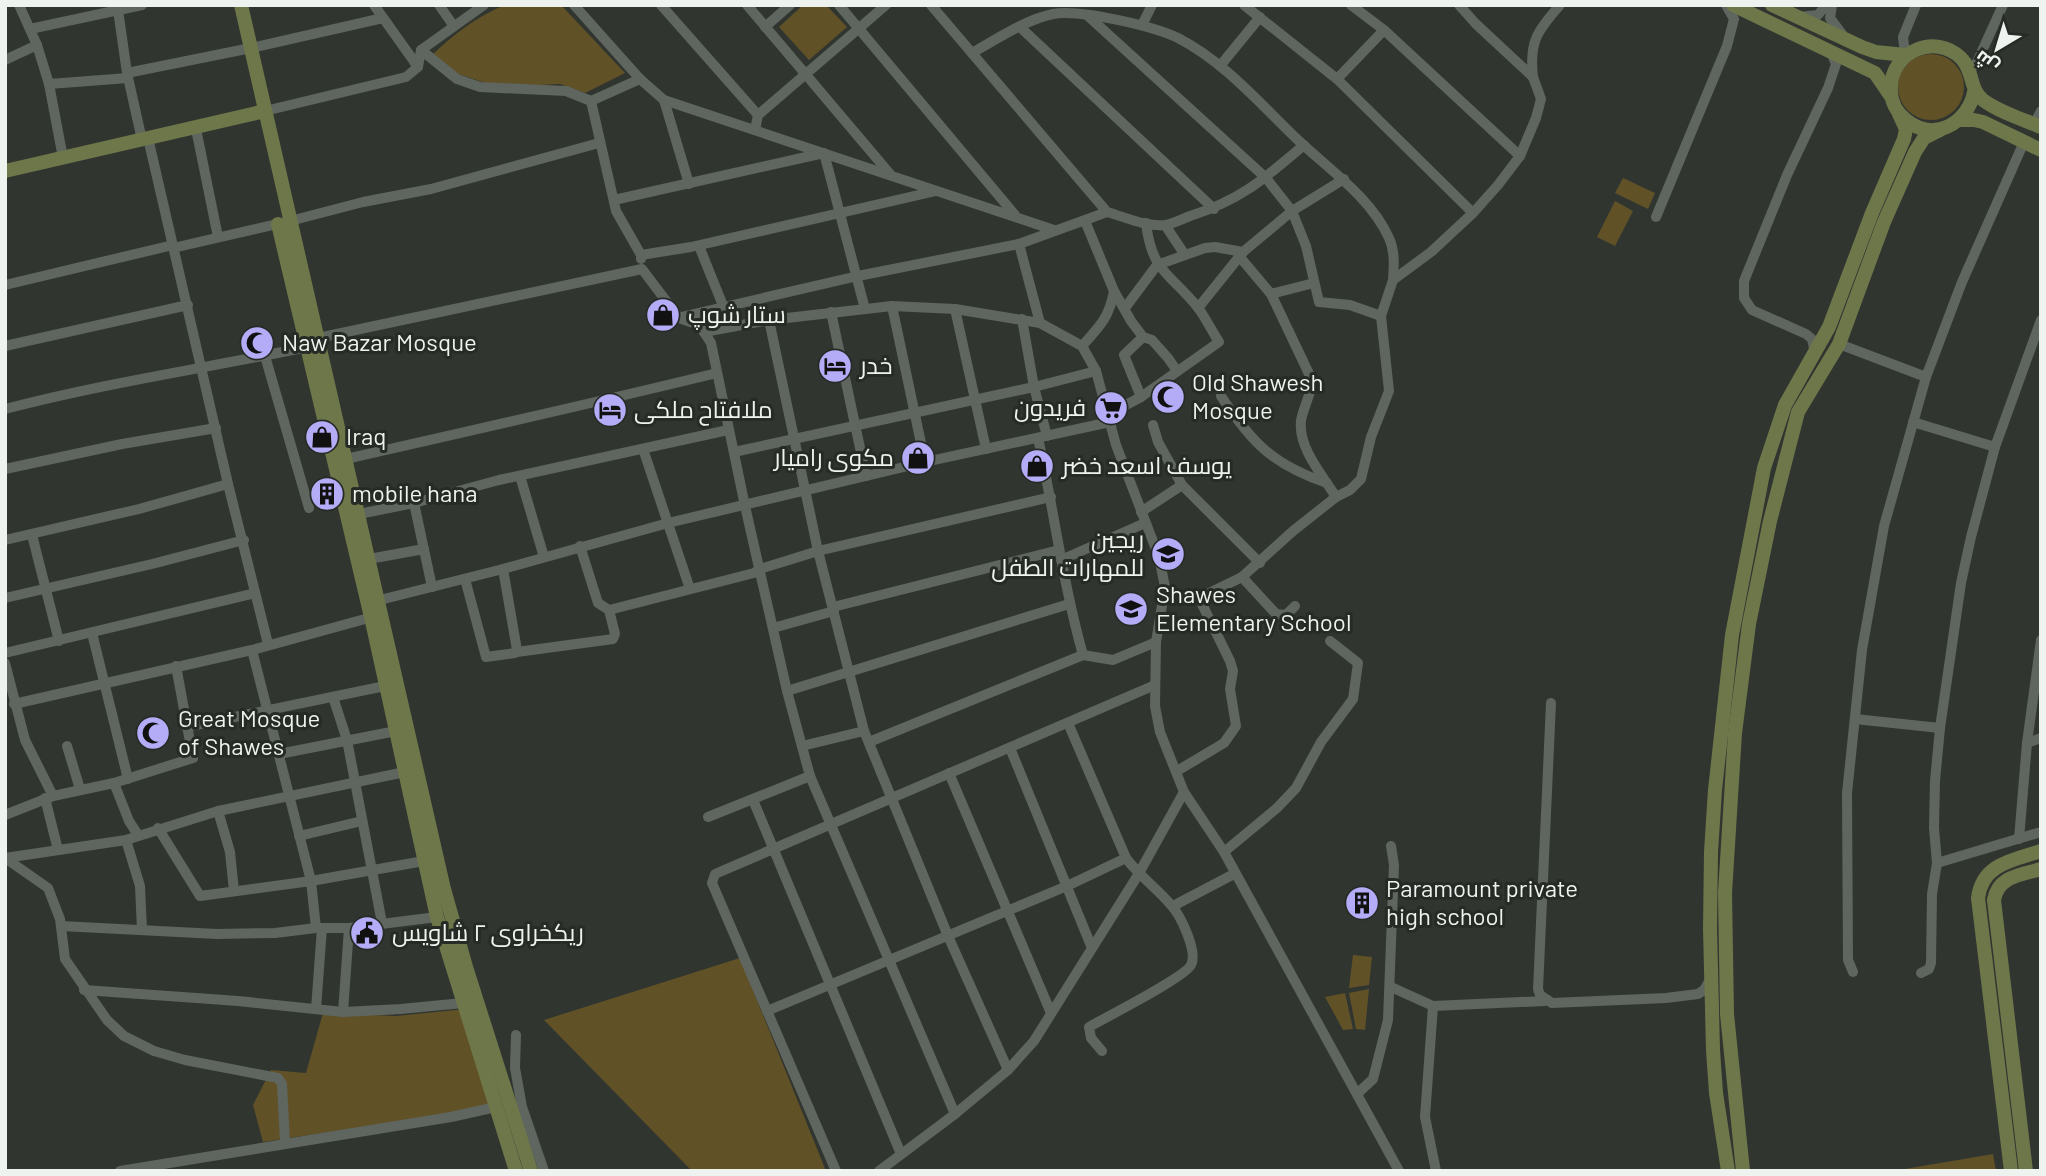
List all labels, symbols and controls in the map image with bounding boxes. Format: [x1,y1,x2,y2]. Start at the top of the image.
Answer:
north arrow [1962,14,2032,84]
text: ش [1970,45,2004,79]
shop icon: ستار شوپ [644,296,682,334]
place label: ستار شوپ [688,299,786,331]
mosque icon: Naw Bazar Mosque [238,324,276,362]
place label: Naw Bazar Mosque [282,327,477,356]
hotel icon: خدر [816,347,854,385]
place label: خدر [858,350,892,379]
place label: Old Shawesh Mosque [1192,367,1323,424]
mosque icon: Old Shawesh Mosque [1149,378,1187,416]
supermarket icon: فريدون [1092,389,1130,427]
hotel icon: ملافتاح ملکی [591,391,629,429]
place label: فريدون [1014,392,1086,422]
place label: ملافتاح ملکی [634,394,773,426]
shop icon: Iraq [303,418,341,456]
place label: Iraq [346,421,386,450]
shop icon: مکوی رامیار [899,439,937,477]
place label: مکوی رامیار [772,442,894,472]
shop icon: يوسف اسعد خضر [1018,447,1056,485]
place label: يوسف اسعد خضر [1060,450,1232,479]
building icon: mobile hana [308,475,346,513]
place label: mobile hana [352,478,478,507]
place label: ريجين للمهارات الطفل [991,524,1144,582]
school or university icon: ريجين للمهارات الطفل [1149,535,1187,573]
place label: Shawes Elementary School [1156,579,1351,636]
school or university icon: Shawes Elementary School [1112,590,1150,628]
place label: Great Mosque of Shawes [178,703,320,760]
mosque icon: Great Mosque of Shawes [134,714,172,752]
place label: Paramount private high school [1386,873,1578,930]
building icon: Paramount private high school [1343,884,1381,922]
public building icon: ريكخراوى ۲ شاويس [348,914,386,952]
place label: ريكخراوى ۲ شاويس [392,917,584,947]

